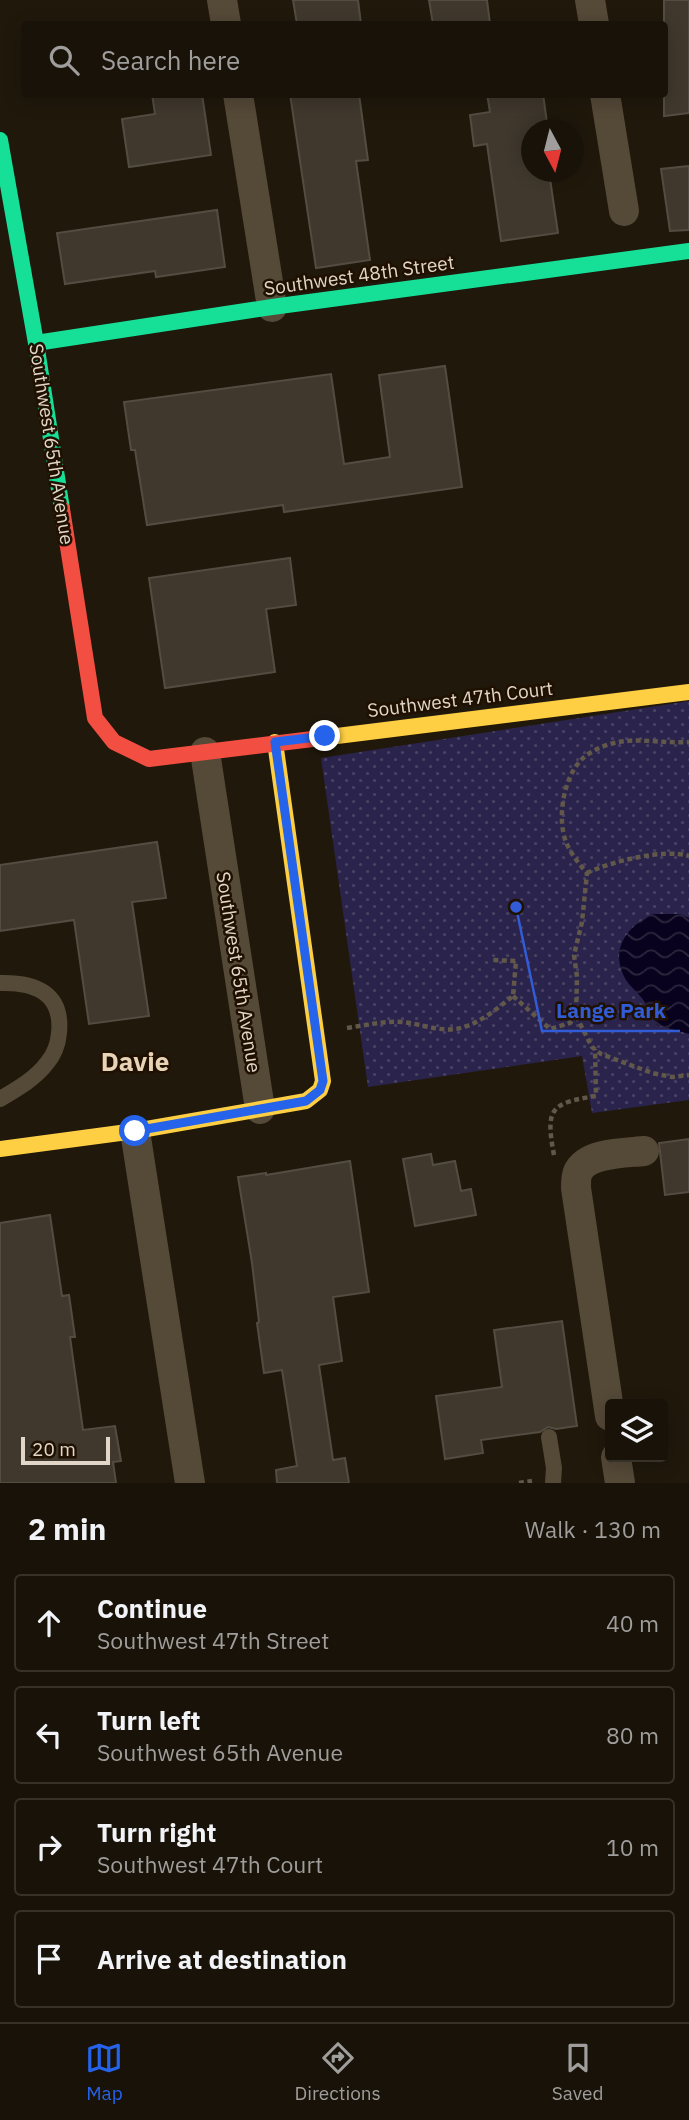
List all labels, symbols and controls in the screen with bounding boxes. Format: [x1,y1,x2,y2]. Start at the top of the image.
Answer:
search box [21,21,668,98]
icon: search [45,41,83,79]
text: Search here [101,43,240,77]
north arrow [521,119,584,182]
street label: Southwest 48th Street [262,250,456,300]
street label: Southwest 65th Avenue [24,342,80,546]
street label: Southwest 47th Court [366,676,554,722]
route end [309,720,340,751]
street label: Southwest 65th Avenue [211,870,267,1074]
callout: Lange Park [542,989,680,1031]
text: Lange Park [556,996,667,1024]
district label: Davie [101,1044,169,1078]
route start [119,1115,150,1146]
map controls [605,1399,668,1462]
button: layers [605,1399,668,1462]
scale bar [21,1434,110,1466]
text: 20 m [32,1437,76,1461]
text: 2 min [28,1509,106,1548]
text: Walk · 130 m [525,1514,661,1544]
text: Continue [97,1591,207,1625]
icon: ahead [30,1604,68,1642]
text: 40 m [606,1608,659,1638]
text: Southwest 47th Street [97,1625,329,1655]
text: Turn left [97,1703,200,1737]
icon: left [30,1716,68,1754]
text: 80 m [606,1720,659,1750]
text: Southwest 65th Avenue [97,1737,343,1767]
text: Turn right [97,1815,216,1849]
icon: right [30,1828,68,1866]
text: 10 m [606,1832,659,1862]
text: Southwest 47th Court [97,1849,323,1879]
icon: arrive [30,1940,68,1978]
text: Arrive at destination [97,1942,347,1976]
tab: Map [85,2039,123,2105]
tab: Directions [294,2039,381,2105]
tab: Saved [552,2039,604,2105]

